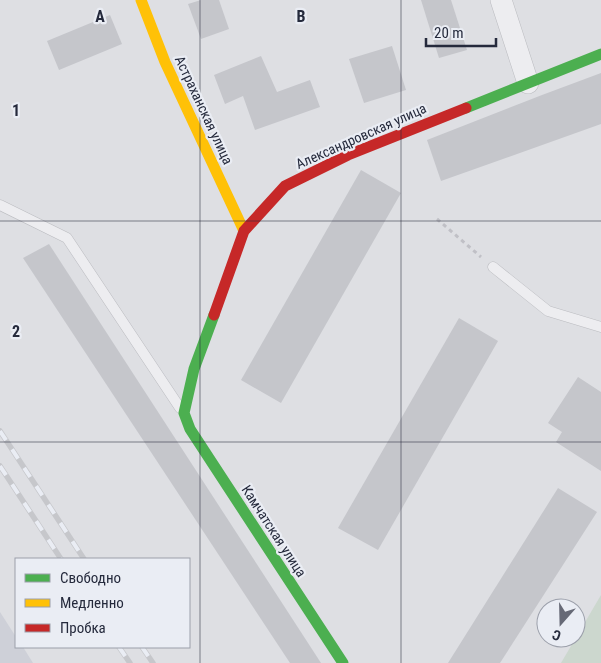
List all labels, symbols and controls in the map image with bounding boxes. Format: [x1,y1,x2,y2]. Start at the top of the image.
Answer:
text: A [95,7,105,26]
text: B [297,7,306,26]
scale bar [426,15,496,47]
text: 20 m [434,24,464,42]
street label: Астраханская улица [172,53,236,167]
street label: Александровская улица [293,100,429,172]
text: 1 [12,101,20,120]
text: 2 [12,322,20,341]
street label: Камчатская улица [238,482,310,580]
legend [15,558,190,648]
text: Свободно [60,569,121,587]
text: Медленно [60,594,124,612]
north arrow [536,598,586,648]
text: Пробка [60,619,106,637]
text: С [550,626,563,644]

